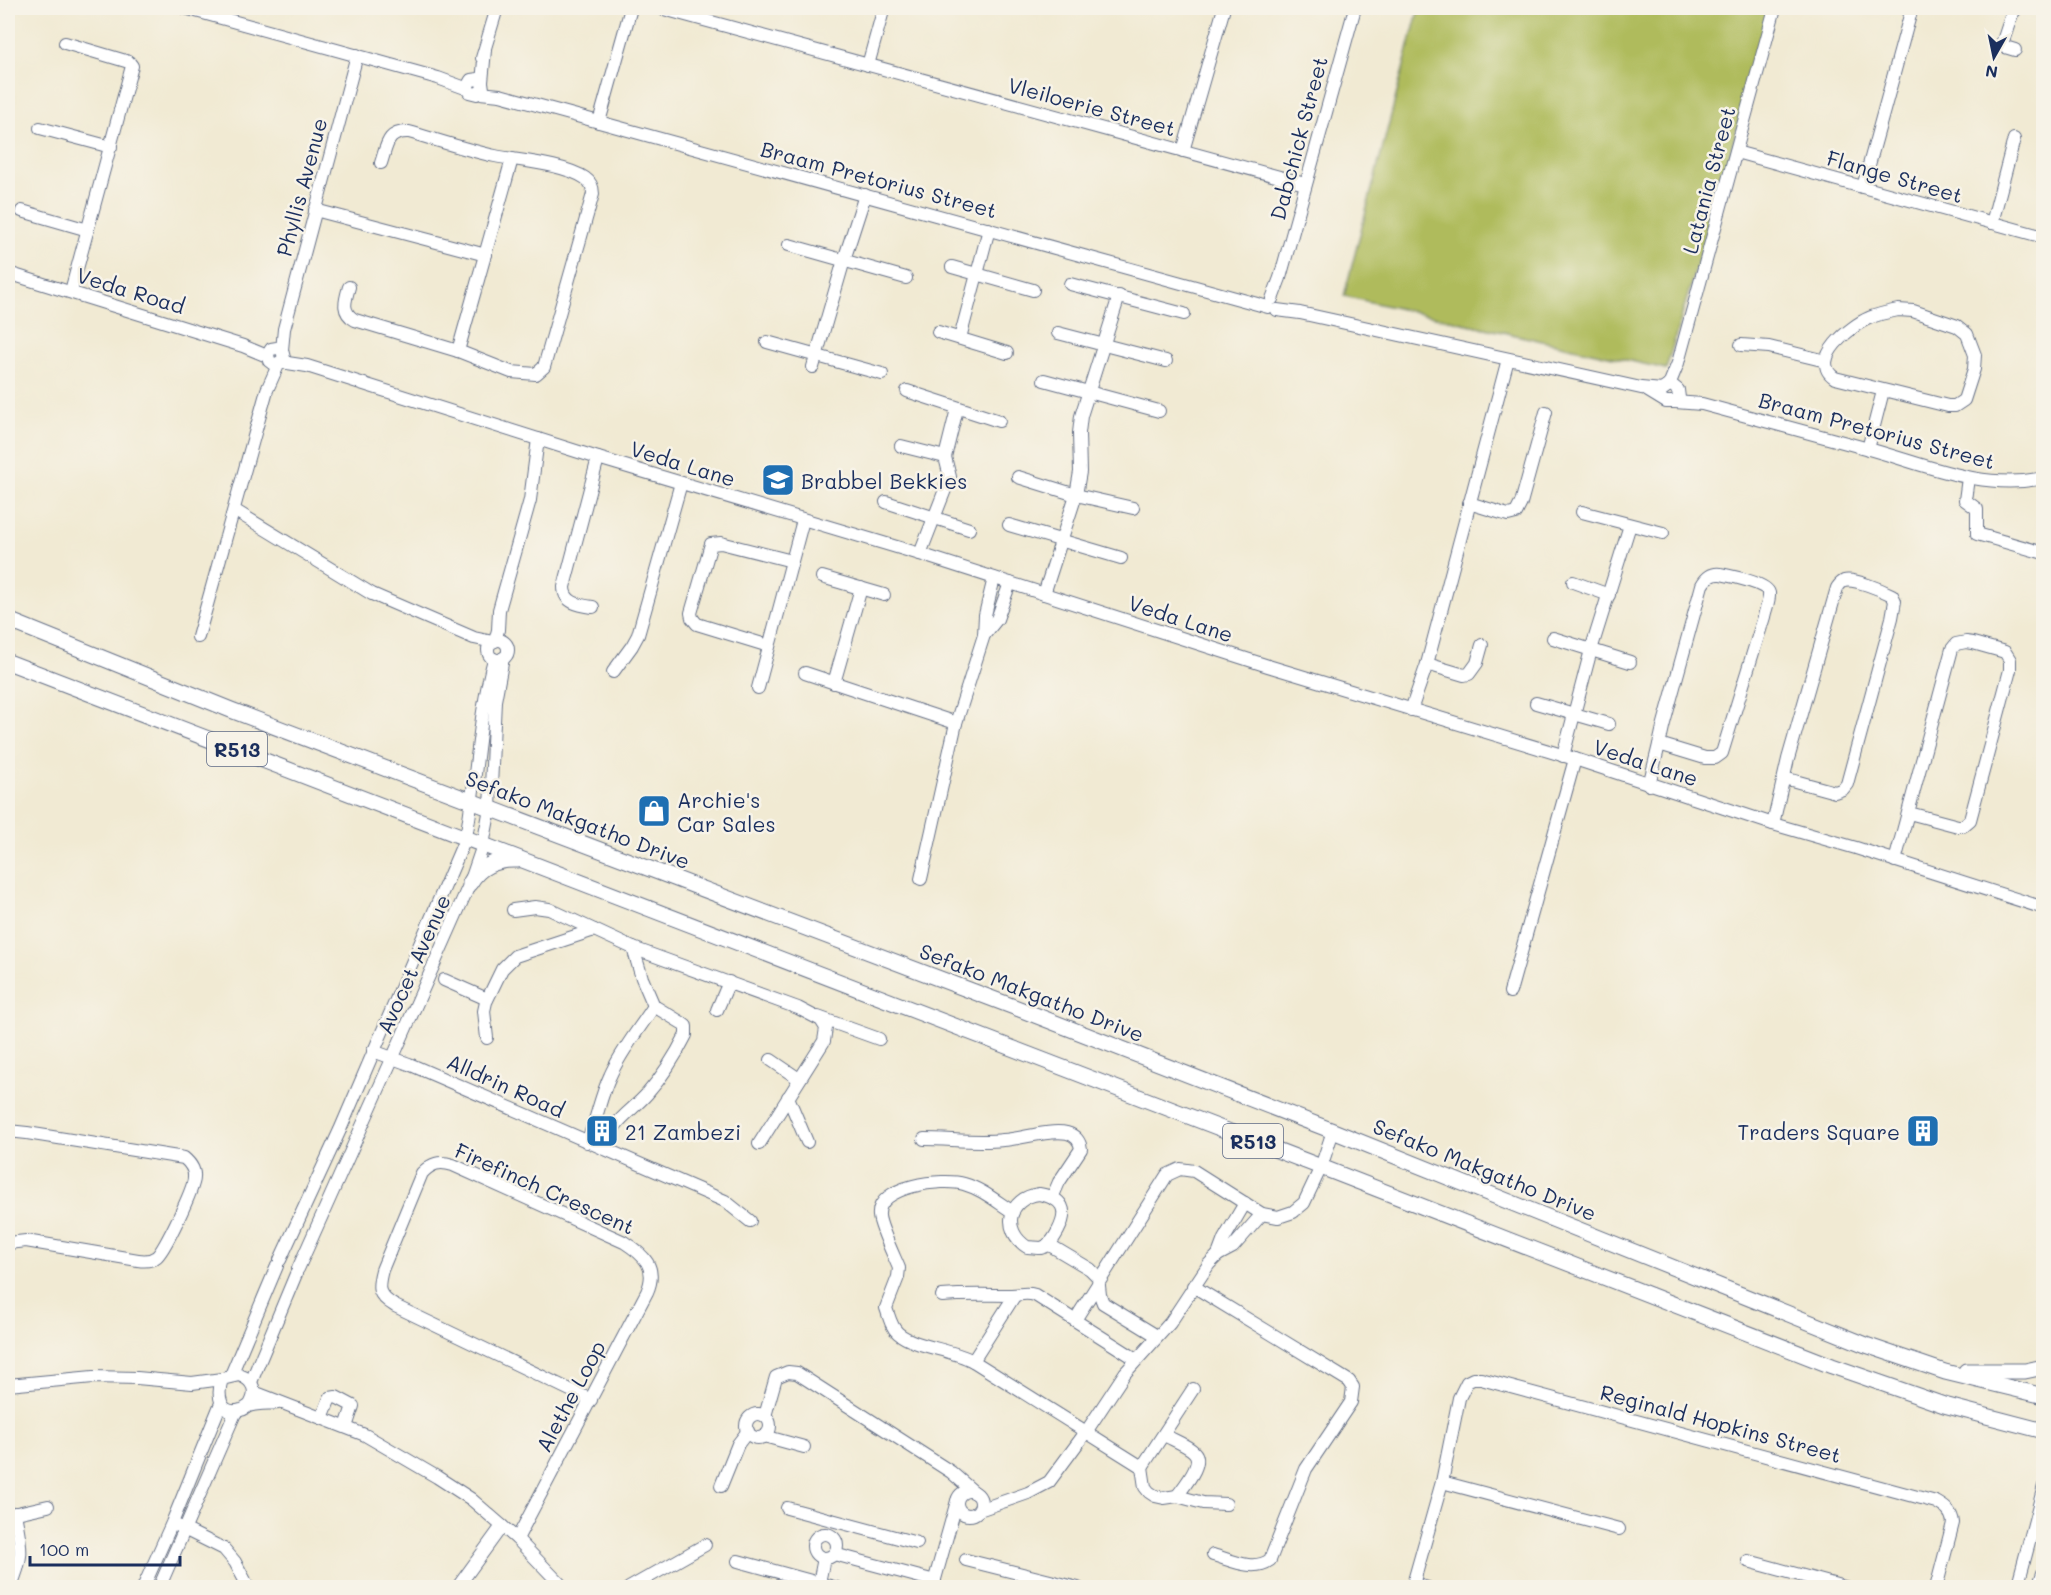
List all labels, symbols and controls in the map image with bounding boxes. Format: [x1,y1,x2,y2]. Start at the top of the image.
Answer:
north arrow [1964,27,2024,87]
street label: Dabchick Street [1263,53,1333,223]
text: N [1984,61,1999,84]
street label: Vleiloerie Street [1005,71,1179,141]
street label: Latania Street [1675,103,1741,257]
street label: Phyllis Avenue [270,115,332,259]
street label: Braam Pretorius Street [758,134,1000,224]
street label: Flange Street [1824,144,1966,208]
street label: Veda Road [74,261,188,319]
street label: Braam Pretorius Street [1756,385,1998,475]
street label: Veda Lane [627,434,739,492]
school or university icon: Brabbel Bekkies [760,462,796,498]
place label: Brabbel Bekkies [801,467,967,494]
street label: Veda Lane [1125,588,1237,648]
road number: R513 [207,732,267,766]
street label: Veda Lane [1590,732,1702,792]
street label: Sefako Makgatho Drive [462,764,694,874]
place label: Archie's Car Sales [677,786,776,837]
shop icon: Archie's Car Sales [636,793,672,829]
street label: Avocet Avenue [370,890,456,1038]
street label: Sefako Makgatho Drive [916,937,1148,1047]
street label: Alldrin Road [443,1047,569,1123]
street label: Sefako Makgatho Drive [1369,1112,1601,1226]
building icon: 21 Zambezi [584,1113,620,1149]
building icon: Traders Square [1905,1113,1941,1149]
place label: 21 Zambezi [625,1118,741,1145]
place label: Traders Square [1738,1118,1900,1145]
road number: R513 [1223,1124,1283,1158]
street label: Firefinch Crescent [451,1136,639,1240]
street label: Alethe Loop [529,1336,611,1456]
street label: Reginald Hopkins Street [1598,1378,1844,1468]
scale bar [30,1529,180,1567]
text: 100 m [39,1537,89,1561]

